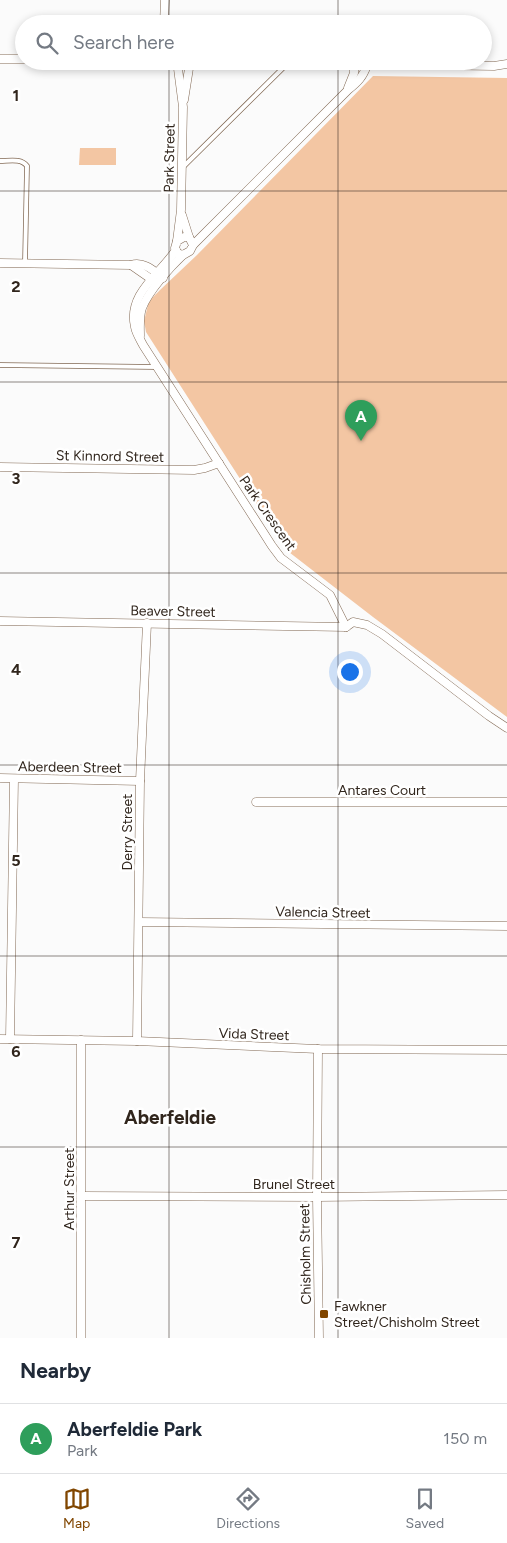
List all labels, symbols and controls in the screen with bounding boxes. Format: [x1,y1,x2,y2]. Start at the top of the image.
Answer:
search box [15,15,492,70]
icon: search [33,29,61,57]
text: Search here [73,31,175,54]
text: 1 [13,86,19,105]
street label: Park Street [160,123,179,193]
text: 2 [11,277,21,296]
pin: A [345,400,377,441]
street label: St Kinnord Street [56,447,164,466]
text: 3 [12,469,21,488]
street label: Park Crescent [236,473,300,554]
street label: Beaver Street [130,602,216,621]
your location [337,659,363,685]
text: 4 [11,660,21,679]
street label: Aberdeen Street [18,758,122,777]
street label: Antares Court [338,782,426,799]
street label: Derry Street [119,794,136,870]
text: 5 [11,851,21,870]
street label: Valencia Street [275,903,371,922]
street label: Vida Street [218,1025,290,1044]
text: 6 [11,1042,21,1061]
district label: Aberfeldie [124,1106,216,1129]
street label: Arthur Street [61,1148,78,1230]
street label: Brunel Street [253,1176,335,1193]
street label: Chisholm Street [296,1203,315,1305]
text: 7 [12,1233,21,1252]
place label: Fawkner Street/Chisholm Street [334,1298,480,1331]
marker: Fawkner Street/Chisholm Street [318,1308,330,1320]
text: Nearby [20,1358,91,1383]
text: Aberfeldie Park [67,1418,202,1441]
text: A [30,1429,42,1448]
text: 150 m [443,1429,487,1448]
text: Park [67,1441,97,1460]
tab: Map [63,1485,91,1532]
tab: Directions [216,1485,280,1532]
tab: Saved [406,1485,444,1532]

